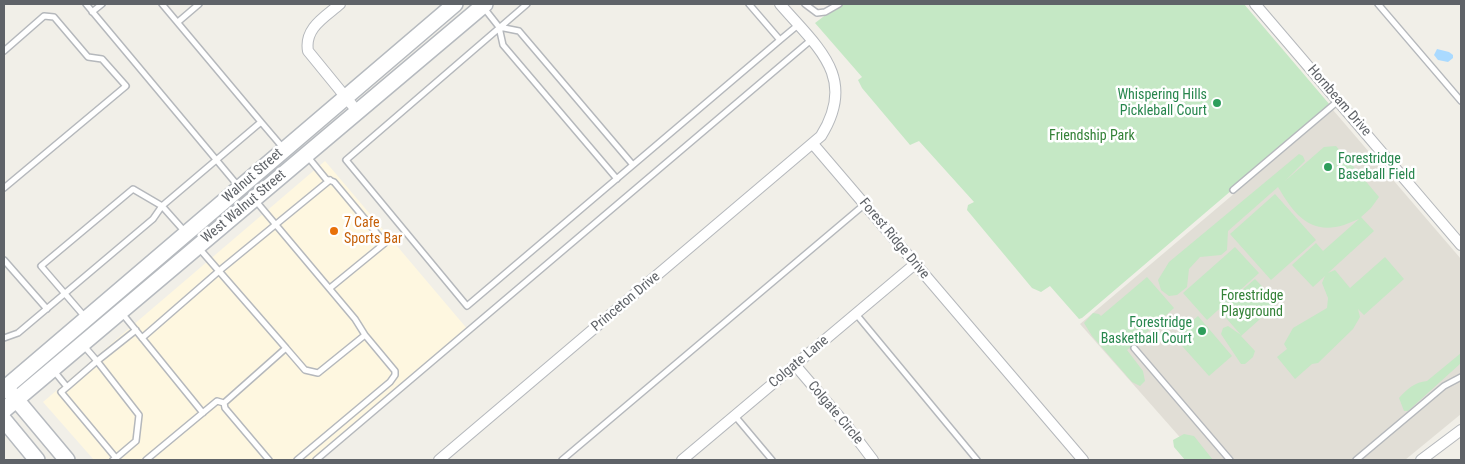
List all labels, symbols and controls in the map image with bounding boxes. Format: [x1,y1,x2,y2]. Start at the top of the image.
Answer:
street label: Hornbeam Drive [1304,62,1374,140]
place label: Whispering Hills Pickleball Court [1117,87,1207,120]
marker: Whispering Hills Pickleball Court [1211,97,1223,109]
park label: Friendship Park [1049,128,1135,144]
street label: Walnut Street [220,145,286,207]
place label: Forestridge Baseball Field [1338,151,1415,184]
marker: Forestridge Baseball Field [1322,161,1334,173]
street label: West Walnut Street [198,167,290,247]
street label: Forest Ridge Drive [855,195,933,283]
place label: 7 Cafe Sports Bar [344,215,402,248]
marker: 7 Cafe Sports Bar [328,225,340,237]
street label: Princeton Drive [588,269,664,335]
park label: Forestridge Playground [1221,288,1283,321]
place label: Forestridge Basketball Court [1101,315,1192,348]
marker: Forestridge Basketball Court [1196,325,1208,337]
street label: Colgate Lane [766,332,832,392]
street label: Colgate Circle [804,378,866,448]

